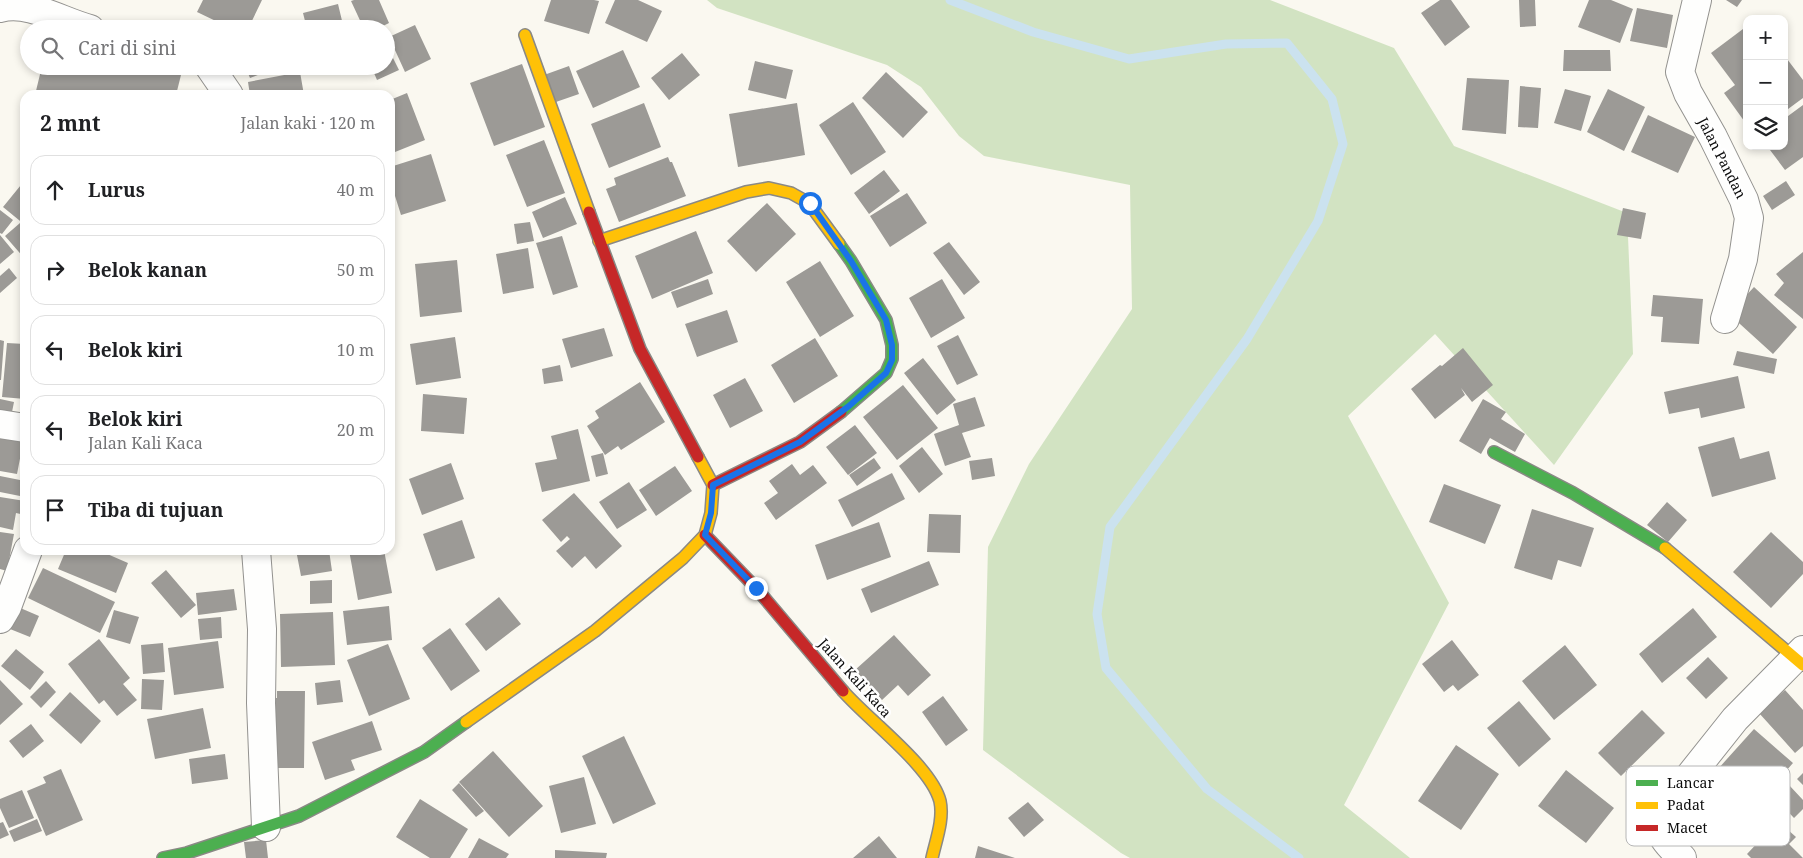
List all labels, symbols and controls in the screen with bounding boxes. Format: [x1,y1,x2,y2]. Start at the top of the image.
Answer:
map controls [1743,15,1788,150]
button: + [1743,15,1788,60]
search box [20,20,395,75]
icon: search [38,34,66,62]
text: Cari di sini [78,35,176,61]
button: − [1743,60,1788,105]
button: layers [1743,105,1788,150]
text: 2 mnt [40,109,101,137]
text: Jalan kaki · 120 m [241,112,375,134]
street label: Jalan Pandan [1693,113,1751,202]
icon: ahead [41,176,69,204]
text: Lurus [88,177,145,203]
text: 40 m [337,179,374,201]
route start [799,192,822,215]
icon: right [41,256,69,284]
text: Belok kanan [88,257,207,283]
text: 50 m [337,259,374,281]
icon: left [41,336,69,364]
text: Belok kiri [88,337,182,363]
text: 10 m [337,339,374,361]
text: Belok kiri [88,406,182,432]
icon: left [41,416,69,444]
text: 20 m [337,419,374,441]
text: Jalan Kali Kaca [88,432,203,454]
icon: arrive [41,496,69,524]
text: Tiba di tujuan [88,497,223,523]
route end [745,577,768,600]
street label: Jalan Kali Kaca [814,633,896,721]
legend [1626,766,1790,846]
text: Lancar [1667,773,1714,792]
text: Padat [1667,795,1705,814]
text: Macet [1667,818,1707,837]

